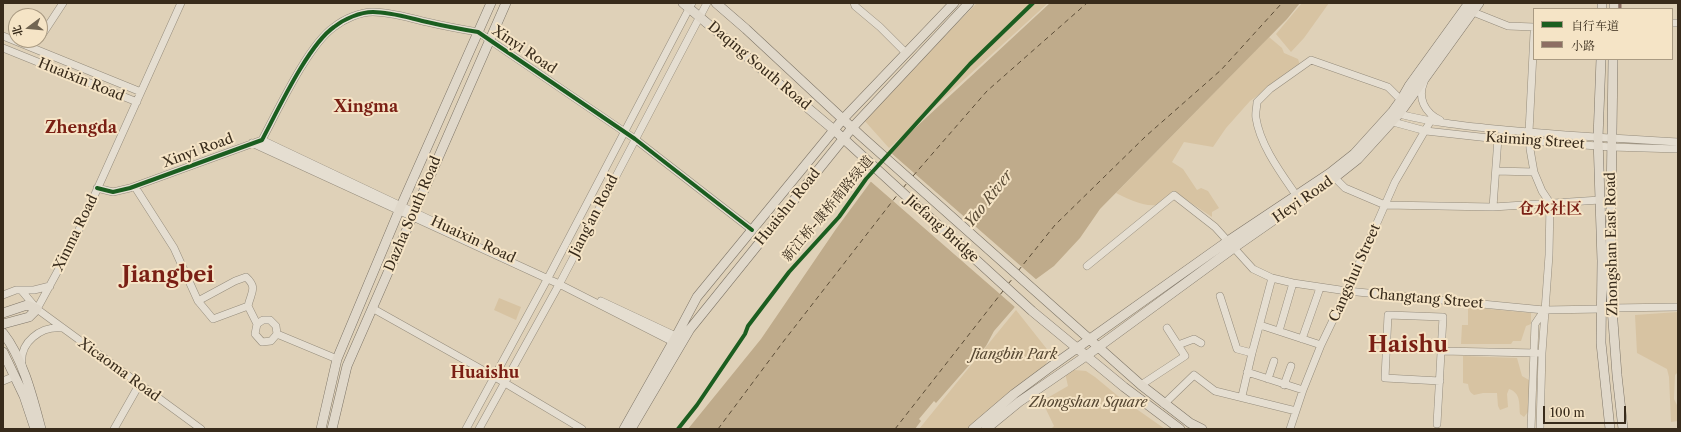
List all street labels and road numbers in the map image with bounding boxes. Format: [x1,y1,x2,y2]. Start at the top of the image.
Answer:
street label: Daqing South Road [704,18,814,114]
street label: Xinyi Road [489,22,559,78]
street label: Huaixin Road [35,55,127,105]
street label: Kaiming Street [1485,129,1585,153]
street label: Xinyi Road [160,130,236,172]
street label: 新江桥-康桥南路绿道 [779,153,877,265]
street label: Dazha South Road [381,154,445,274]
street label: Huaishu Road [752,165,824,249]
street label: Jiang'an Road [566,172,622,260]
street label: Zhongshan East Road [1602,172,1622,316]
street label: Heyi Road [1270,173,1336,227]
street label: Xinma Road [50,192,102,274]
street label: Jiefang Bridge [902,192,982,266]
street label: Huaixin Road [428,213,518,267]
street label: Cangshui Street [1326,221,1384,325]
street label: Changtang Street [1368,286,1484,312]
street label: Xicaoma Road [75,335,163,405]

